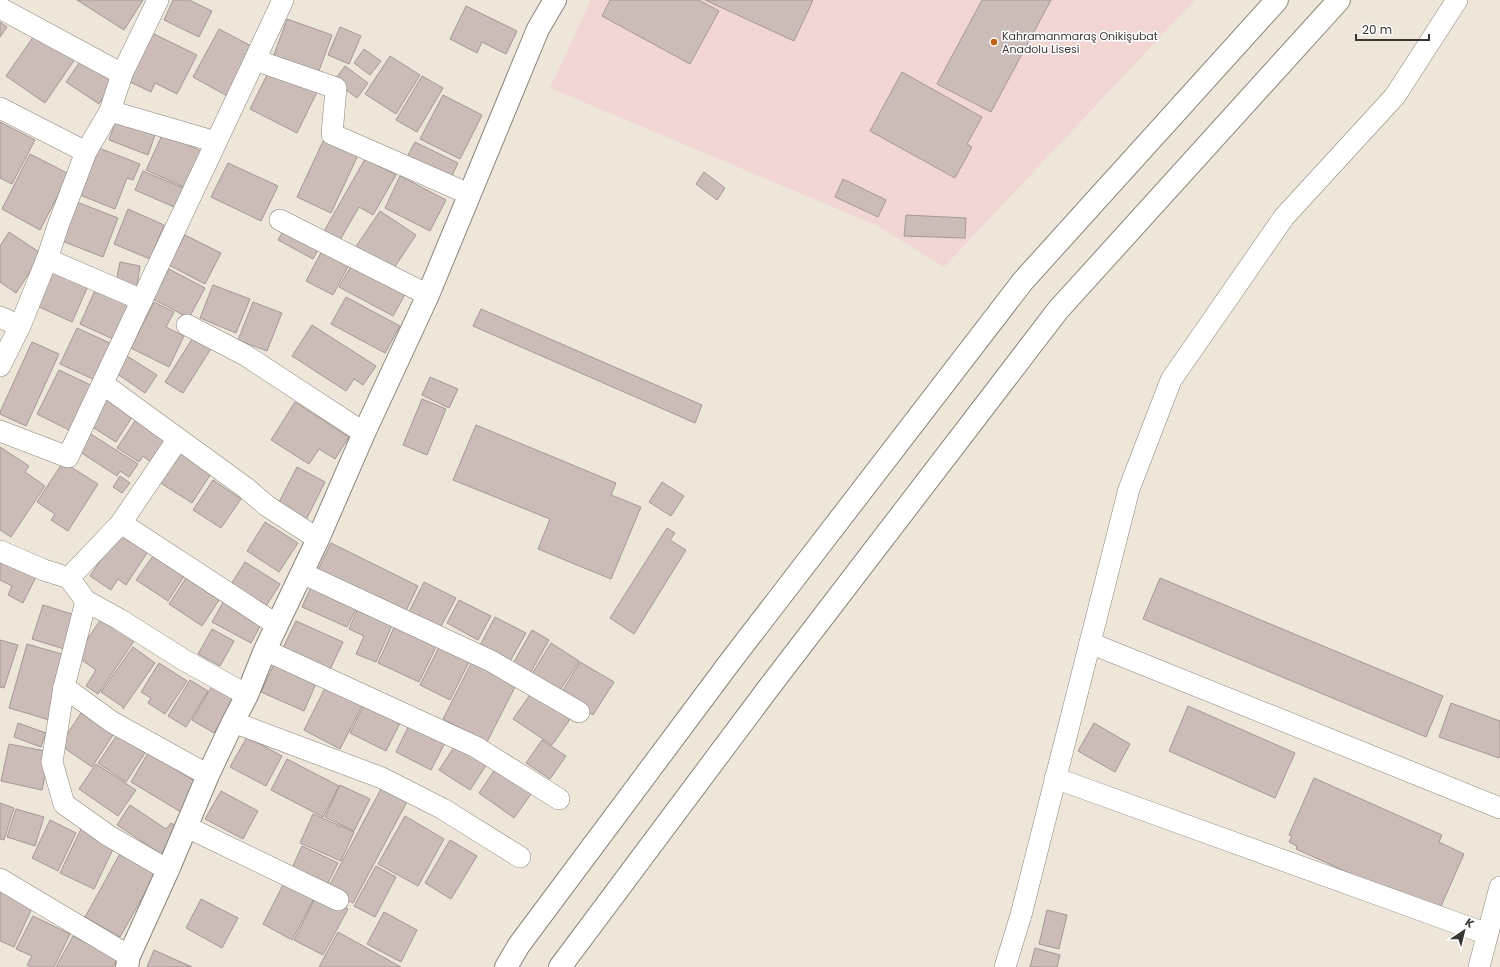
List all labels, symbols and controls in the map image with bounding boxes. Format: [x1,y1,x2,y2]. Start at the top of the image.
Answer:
scale bar [1356,16,1429,42]
text: 20 m [1362,21,1392,38]
place label: Kahramanmaraş Onikişubat Anadolu Lisesi [1002,28,1158,57]
marker: Kahramanmaraş Onikişubat Anadolu Lisesi [989,37,999,47]
north arrow [1444,911,1484,951]
text: K [1462,914,1478,932]

